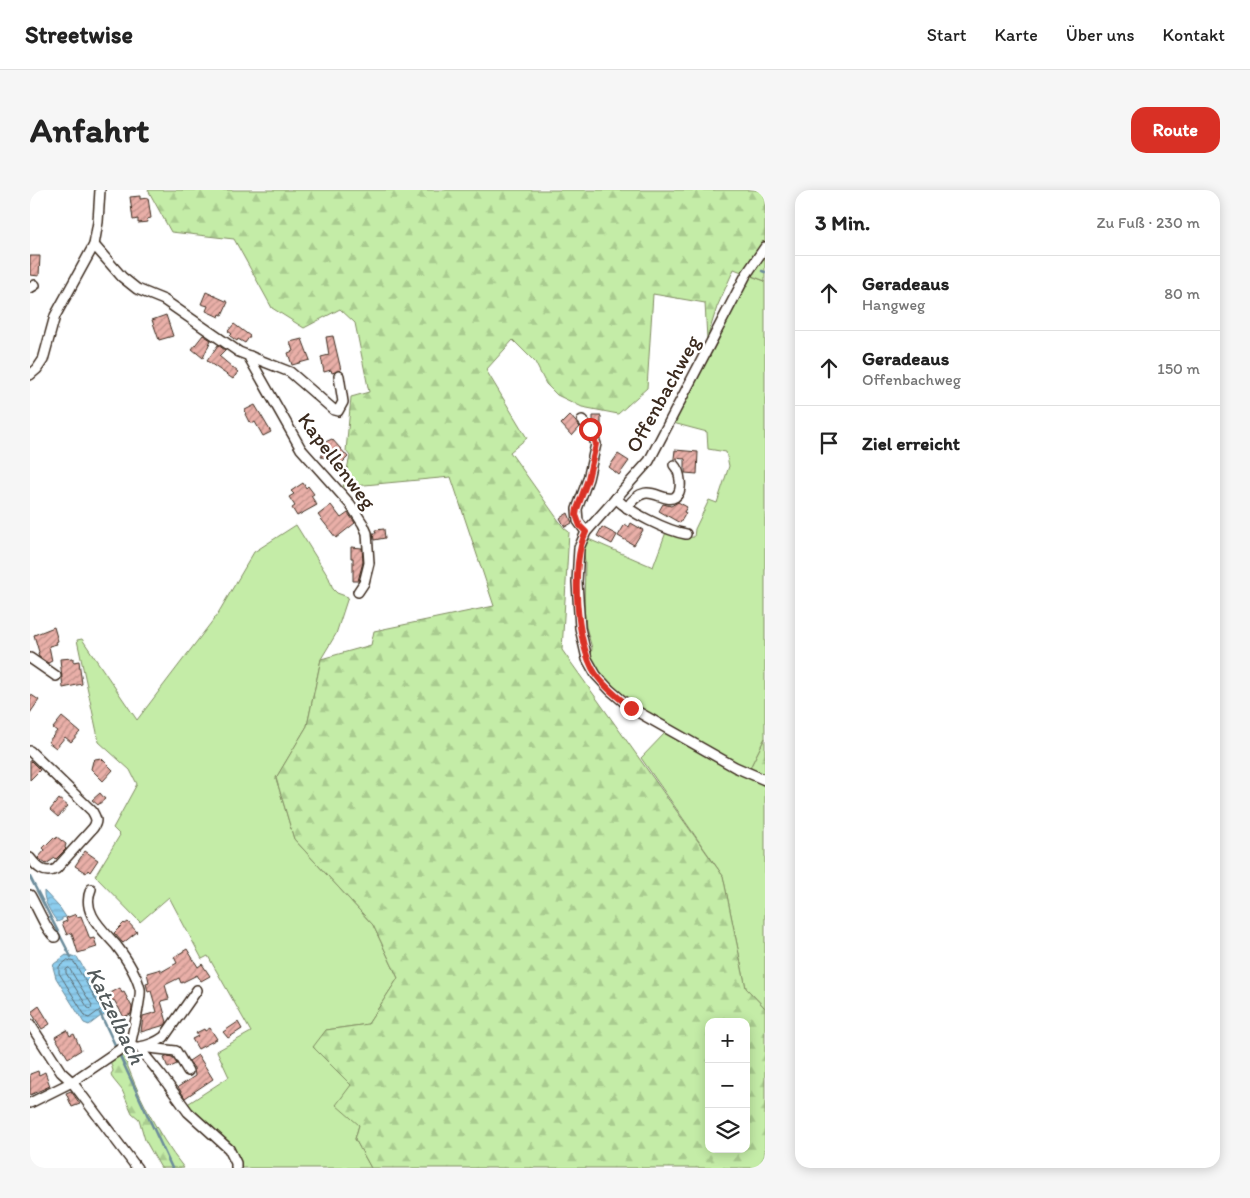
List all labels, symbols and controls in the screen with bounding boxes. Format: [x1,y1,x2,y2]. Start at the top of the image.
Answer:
text: Streetwise [25,20,133,49]
text: Start [927,24,966,46]
text: Karte [994,24,1038,46]
text: Über uns [1066,24,1135,46]
text: Kontakt [1163,24,1225,46]
button: Route [1131,107,1220,153]
text: Anfahrt [30,109,149,151]
text: 3 Min. [815,210,870,235]
text: Zu Fuß · 230 m [1097,213,1200,232]
text: Geradeaus [862,272,949,295]
icon: ahead [815,279,843,307]
text: 80 m [1164,284,1200,303]
text: Hangweg [862,295,925,314]
street label: Offenbachweg [620,331,705,457]
text: Geradeaus [862,347,949,370]
icon: ahead [815,354,843,382]
text: 150 m [1157,359,1200,378]
text: Offenbachweg [862,370,961,389]
street label: Kapellenweg [293,407,382,514]
route start [579,418,602,441]
icon: arrive [815,429,843,457]
text: Ziel erreicht [862,432,960,455]
route end [620,697,643,720]
water label: Katzelbach [80,962,151,1069]
map controls [705,1018,750,1153]
button: + [705,1018,750,1063]
button: − [705,1063,750,1108]
button: layers [705,1108,750,1153]

